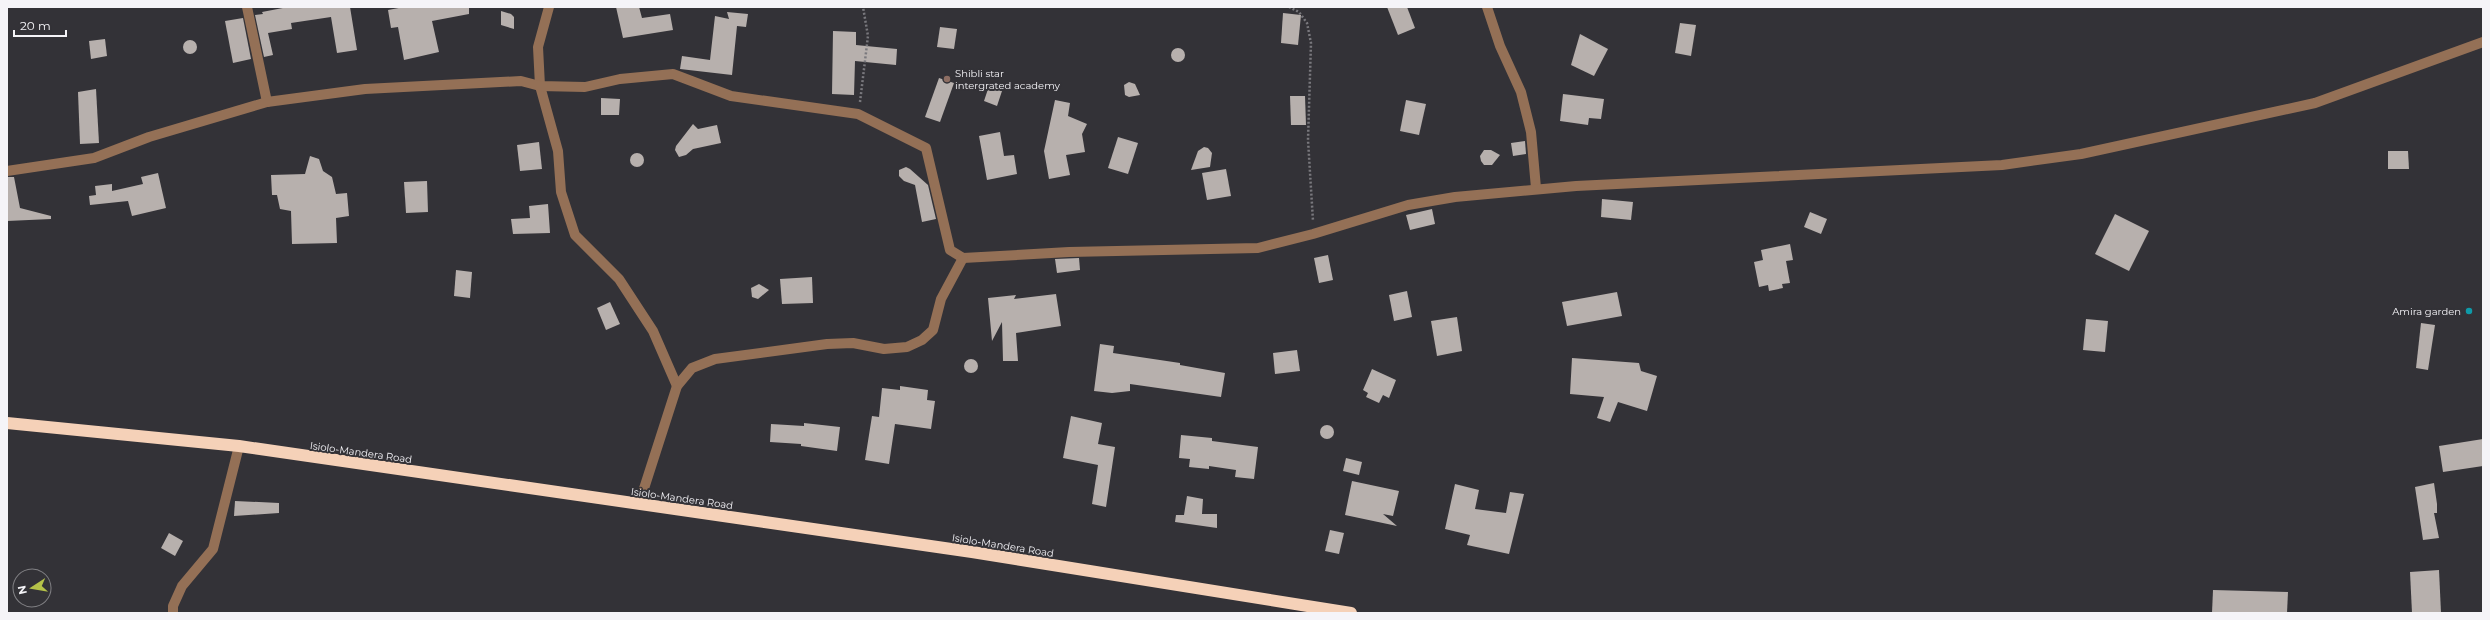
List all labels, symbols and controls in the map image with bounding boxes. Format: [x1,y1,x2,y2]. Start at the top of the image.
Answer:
scale bar [14,12,66,38]
text: 20 m [20,18,51,33]
place label: Shibli star intergrated academy [955,67,1061,92]
marker: Shibli star intergrated academy [942,74,952,84]
place label: Amira garden [2392,305,2461,318]
marker: Amira garden [2464,306,2474,316]
street label: Isiolo-Mandera Road [309,439,413,466]
street label: Isiolo-Mandera Road [630,485,734,512]
street label: Isiolo-Mandera Road [951,531,1055,560]
north arrow [12,568,52,608]
text: N [14,584,30,596]

